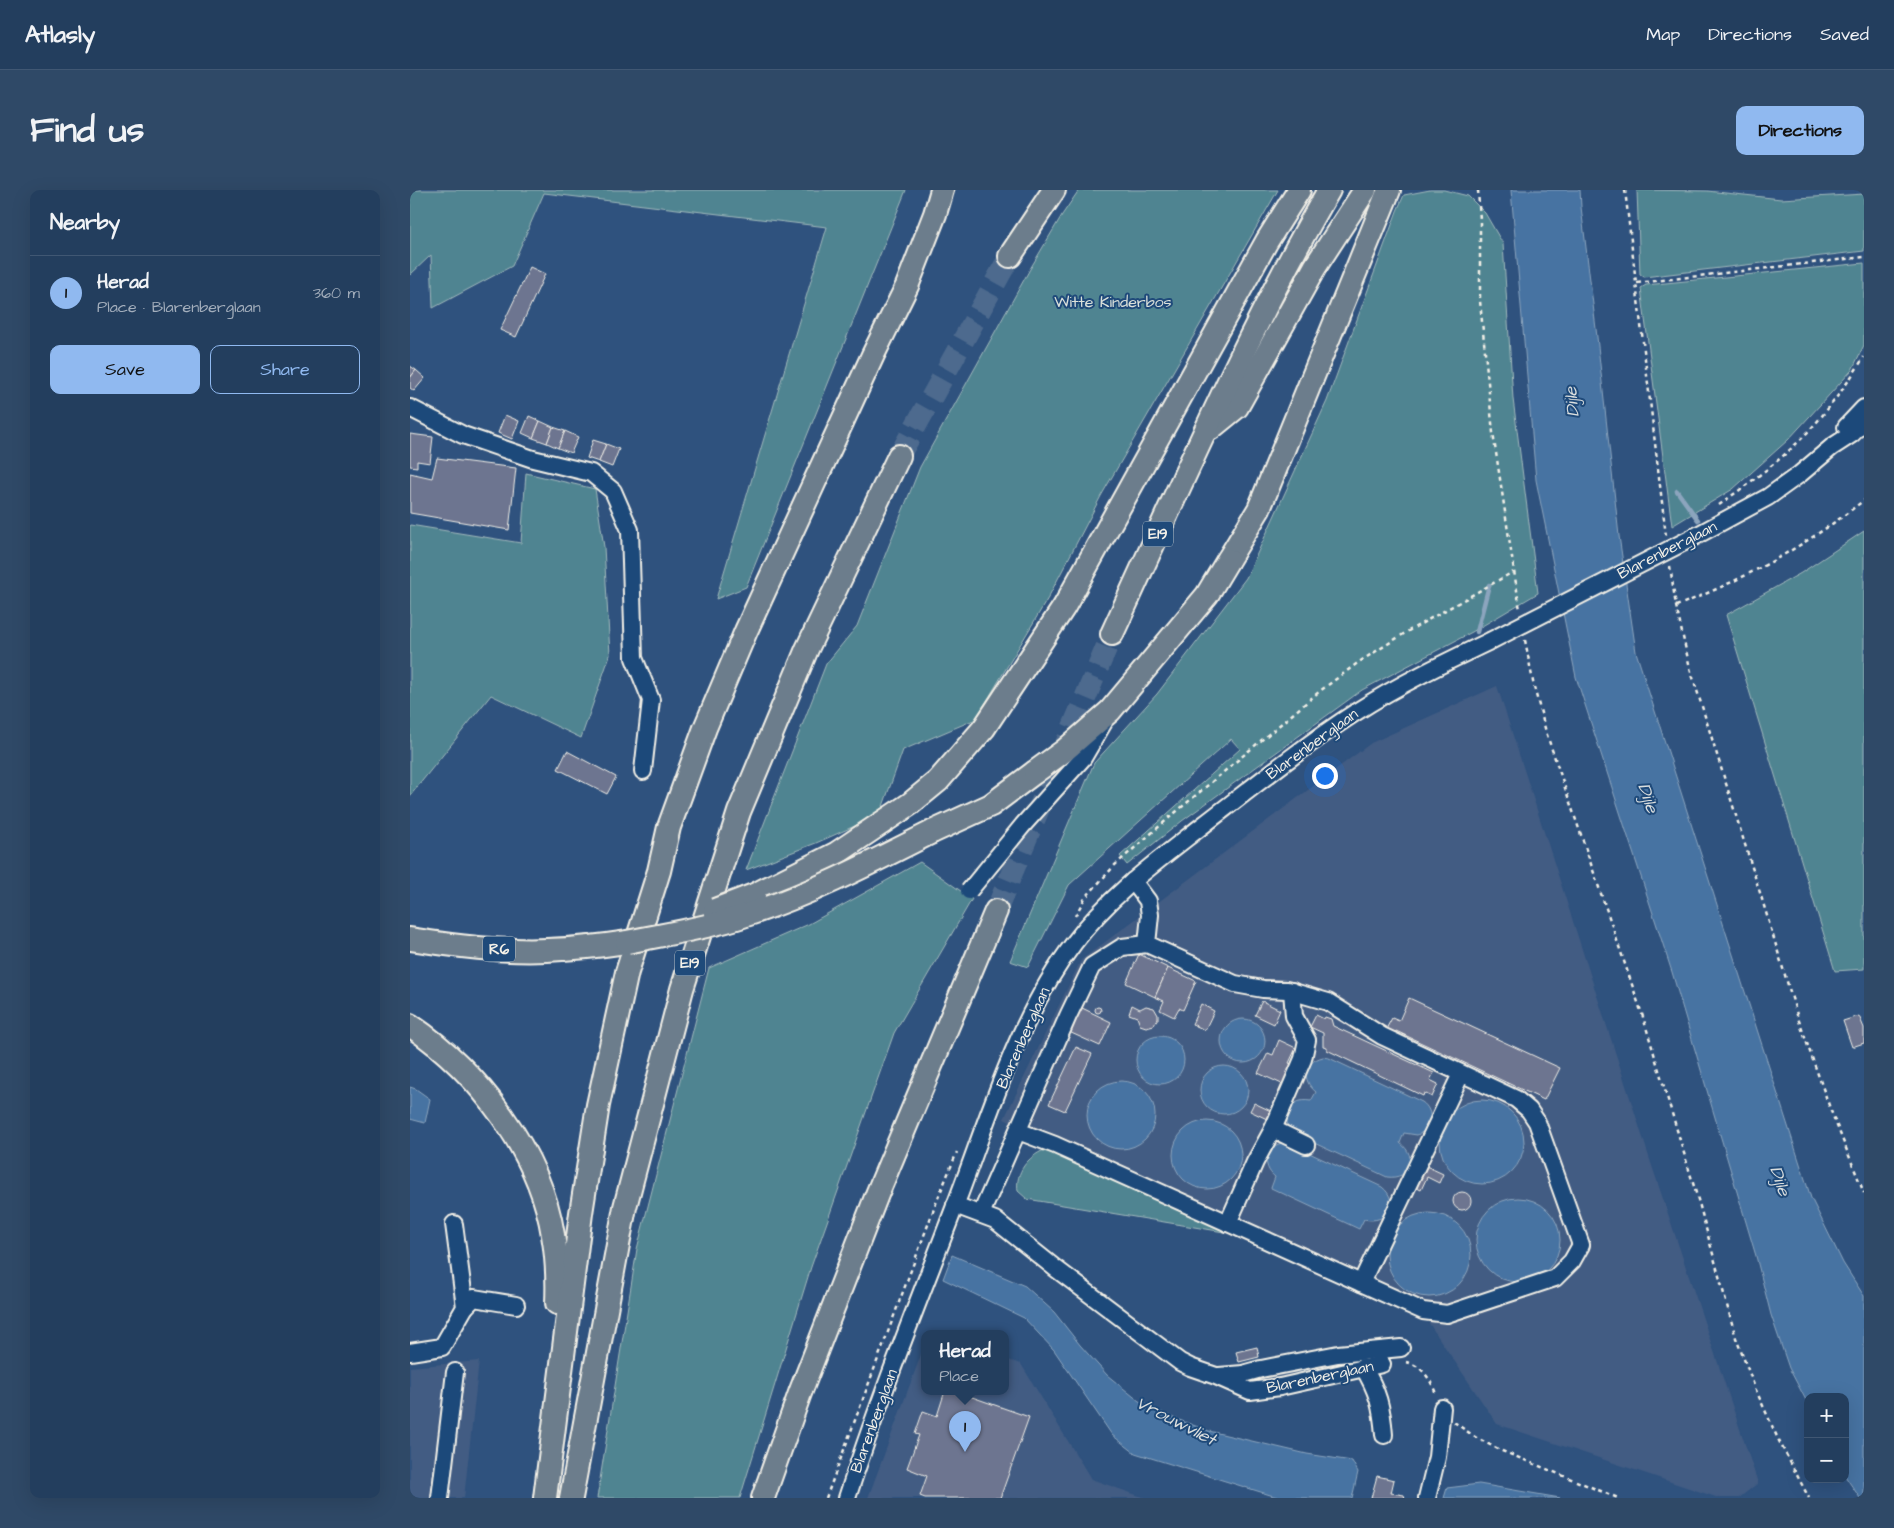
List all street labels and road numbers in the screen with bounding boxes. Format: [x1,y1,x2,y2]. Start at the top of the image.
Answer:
street label: Blarenberglaan [1613,515,1721,585]
road number: E19 [1143,522,1173,546]
street label: Blarenberglaan [1261,703,1363,786]
road number: R6 [483,936,515,962]
road number: E19 [675,950,705,976]
street label: Blarenberglaan [991,984,1056,1093]
street label: Blarenberglaan [1264,1355,1376,1400]
street label: Blarenberglaan [845,1366,904,1476]

